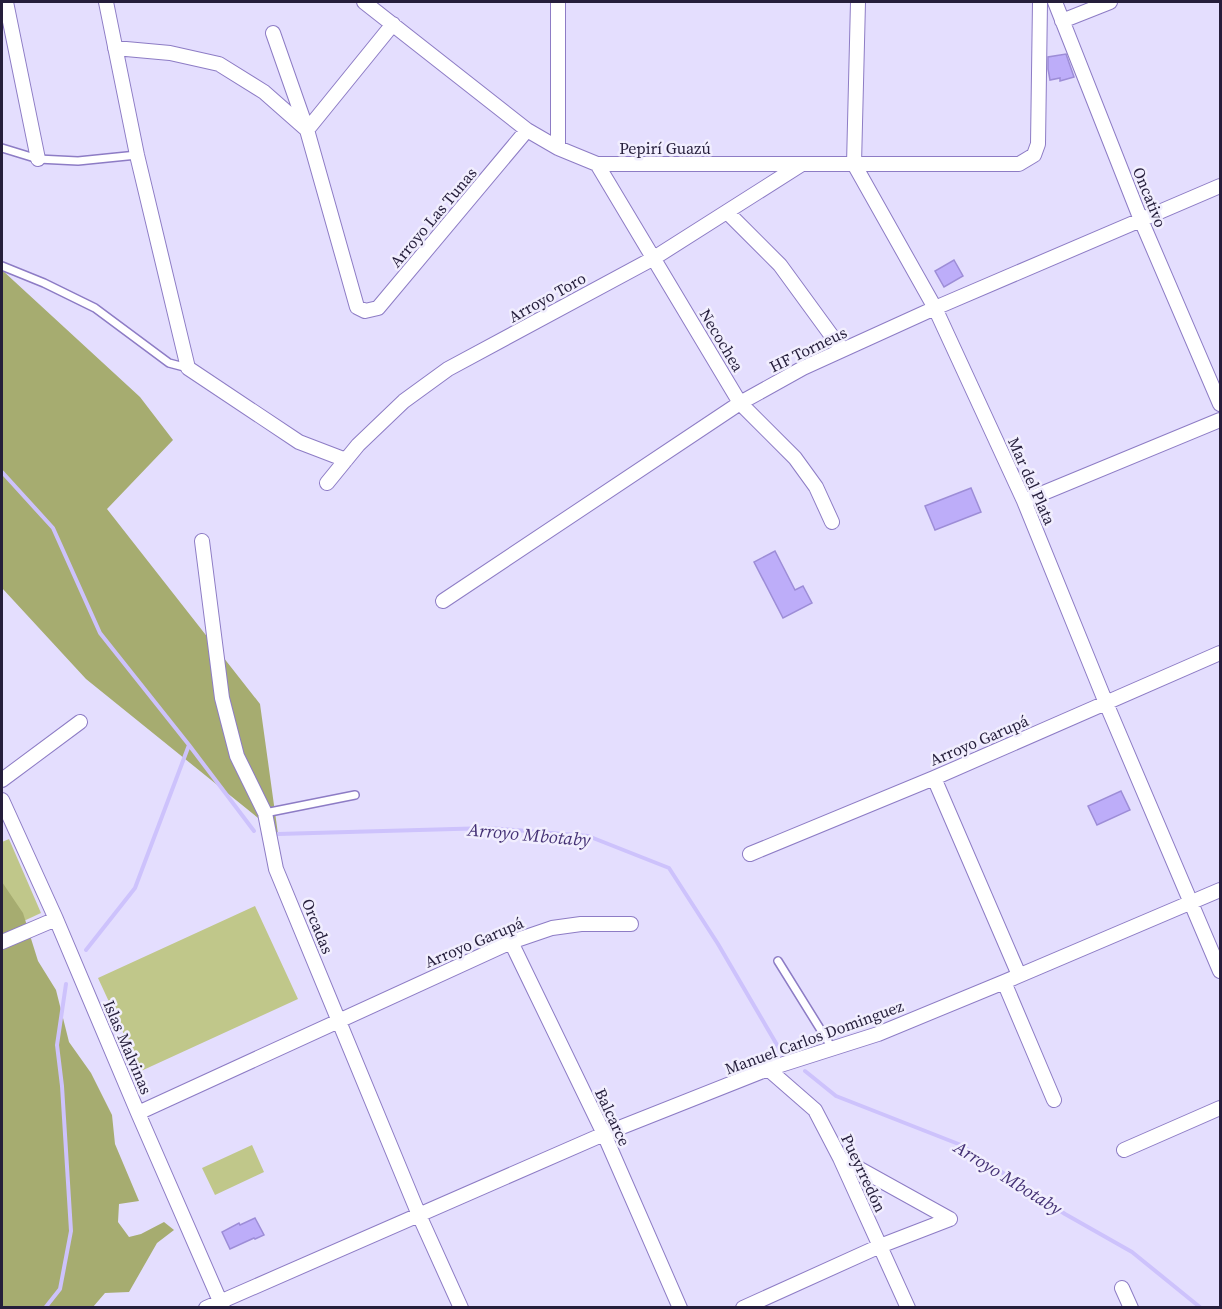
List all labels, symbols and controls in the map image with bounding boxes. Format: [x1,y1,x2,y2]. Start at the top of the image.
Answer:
street label: Pepirí Guazú [619,137,711,159]
street label: Arroyo Las Tunas [385,162,481,272]
street label: Oncativo [1128,164,1172,231]
street label: Arroyo Toro [504,267,590,327]
street label: Necochea [695,304,750,376]
street label: HF Torneus [766,321,850,377]
street label: Mar del Plata [1003,434,1061,529]
street label: Arroyo Garupá [926,709,1033,771]
water label: Arroyo Mbotaby [466,817,592,852]
street label: Orcadas [297,895,339,957]
street label: Arroyo Garupá [421,911,528,973]
street label: Manuel Carlos Dominguez [722,994,906,1080]
street label: Islas Malvinas [98,997,158,1098]
street label: Balcarce [590,1085,636,1149]
street label: Pueyrredón [836,1130,892,1216]
water label: Arroyo Mbotaby [949,1134,1067,1221]

